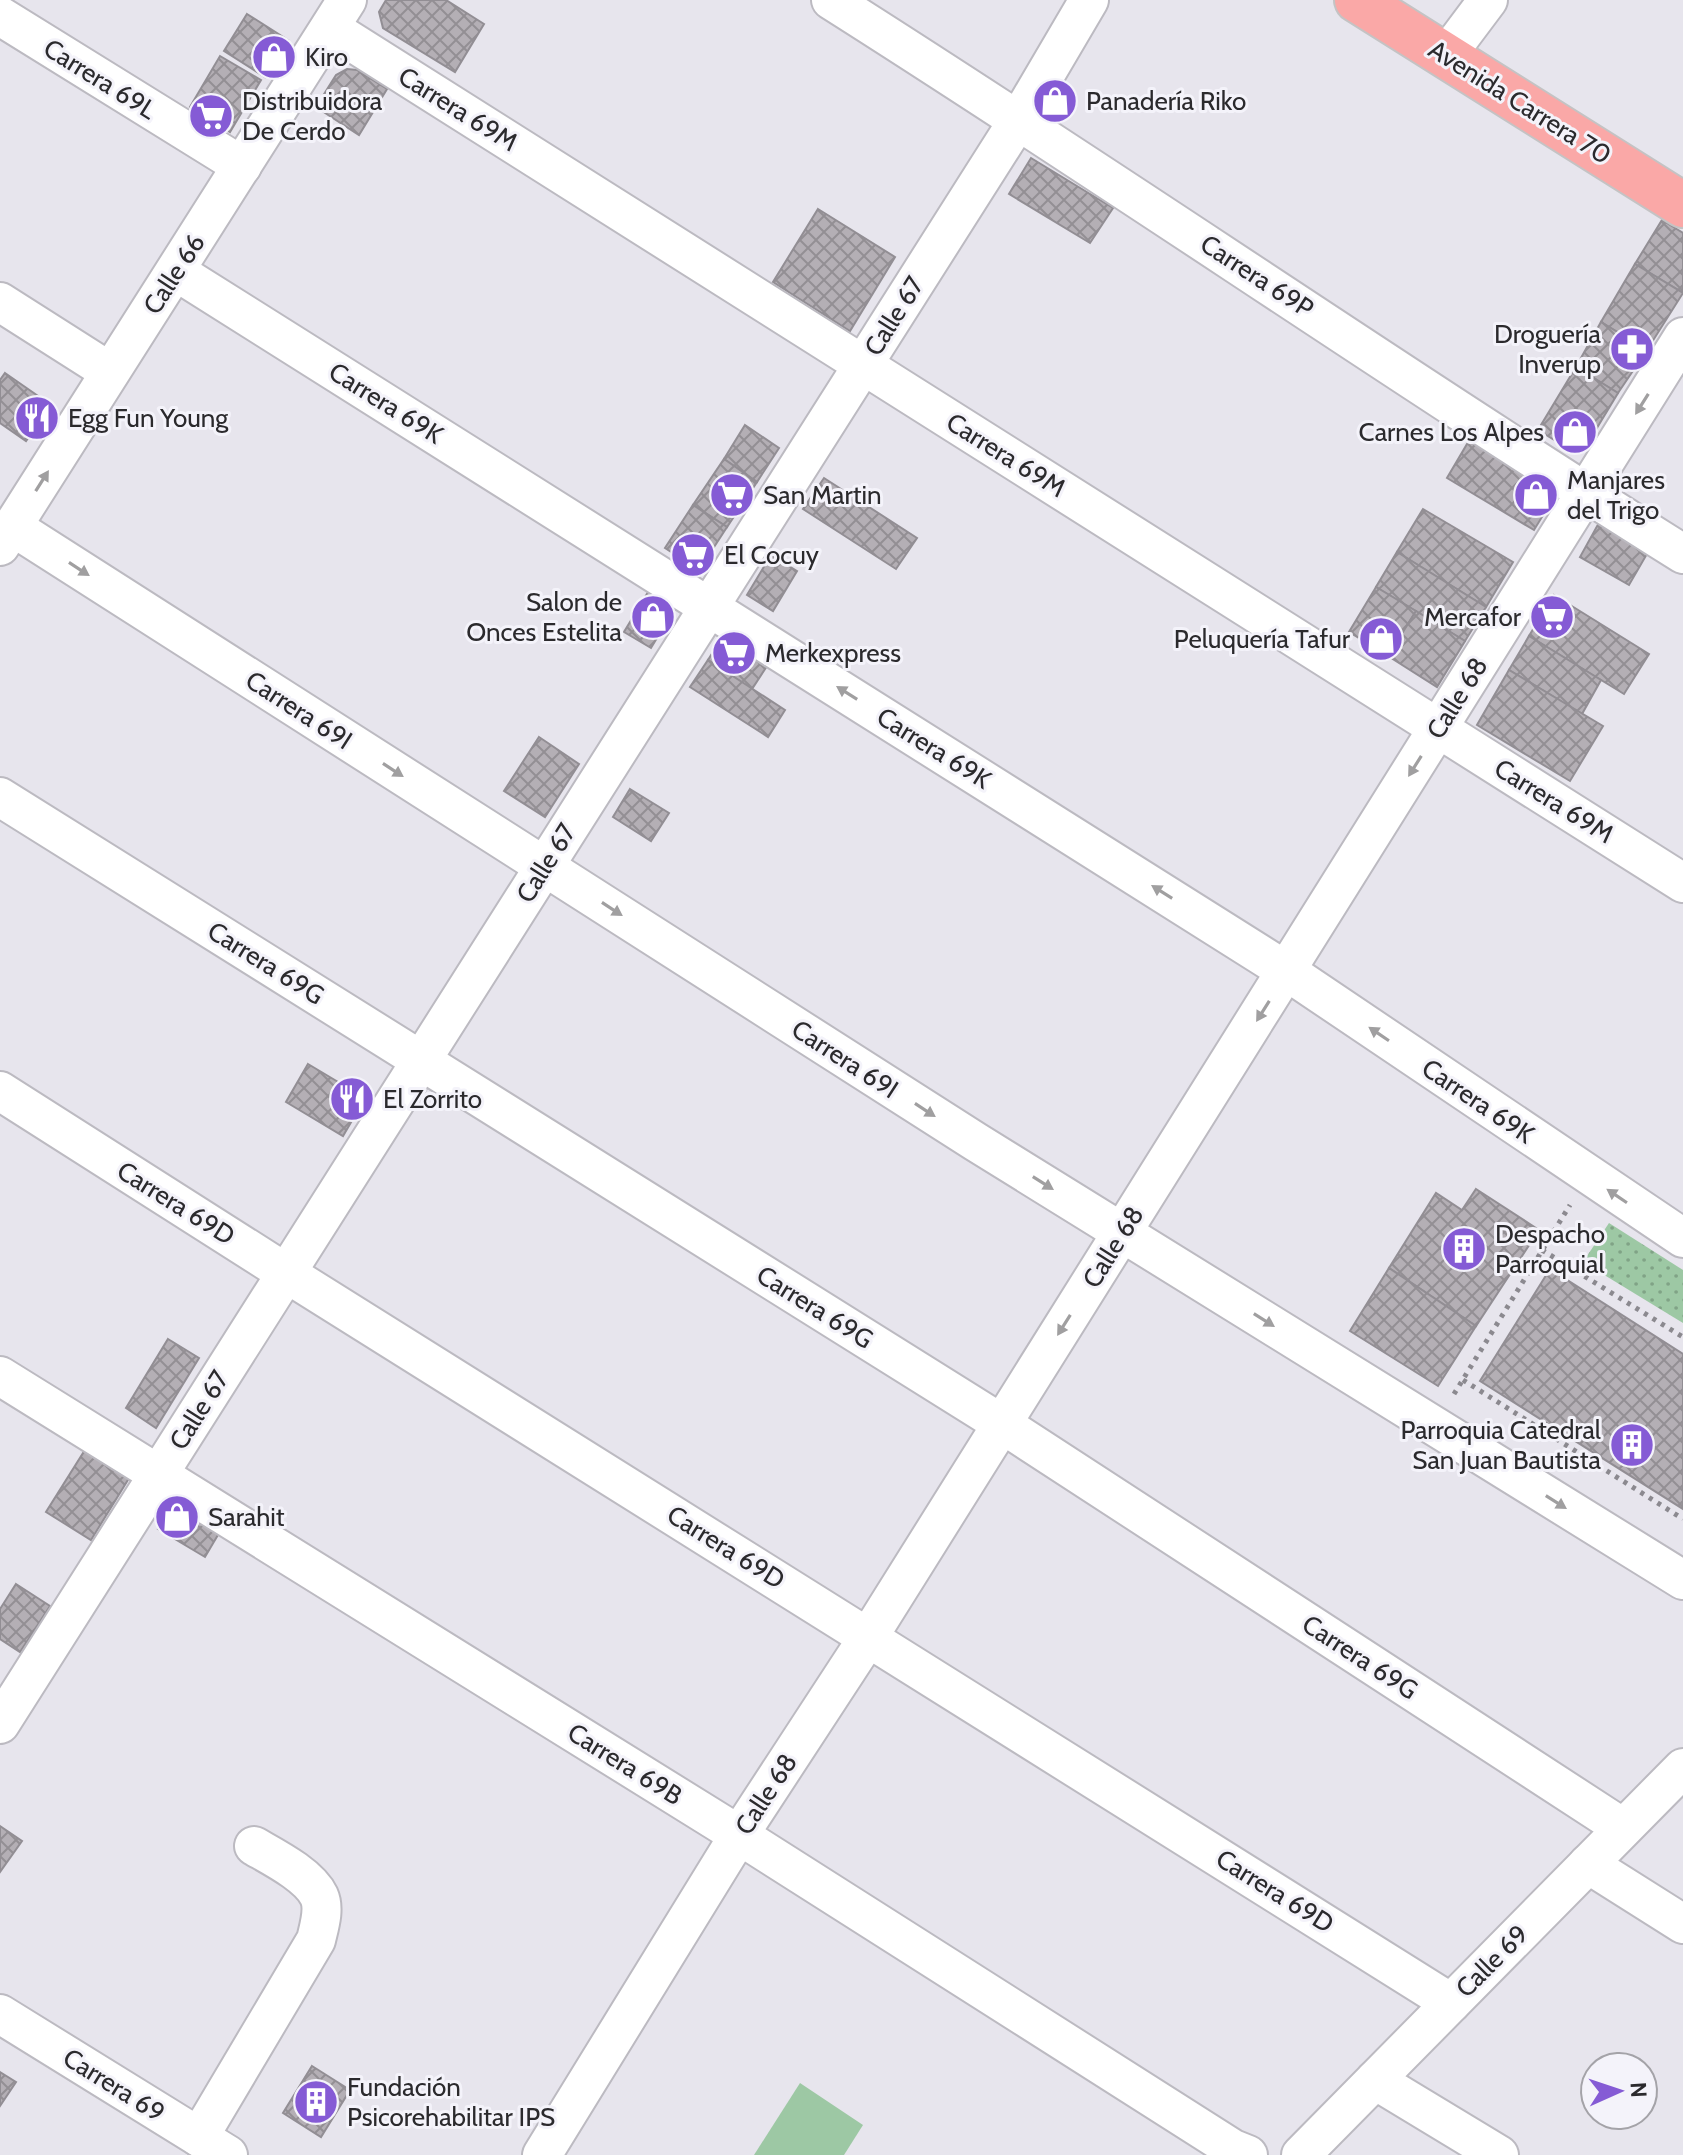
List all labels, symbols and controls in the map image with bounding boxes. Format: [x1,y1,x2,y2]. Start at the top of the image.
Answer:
street label: Carrera 69L [38,32,162,126]
shop icon: Kiro [250,33,298,81]
street label: Avenida Carrera 70 [1423,33,1617,171]
place label: Kiro [305,41,348,73]
street label: Carrera 69M [392,60,524,158]
shop icon: Panadería Riko [1031,77,1079,125]
place label: Distribuidora De Cerdo [242,85,383,147]
place label: Panadería Riko [1086,85,1246,117]
supermarket icon: Distribuidora De Cerdo [187,92,235,140]
street label: Calle 66 [136,228,212,320]
street label: Carrera 69P [1194,228,1320,325]
street label: Calle 67 [857,270,931,362]
place label: Droguería Inverup [1494,318,1602,380]
pharmacy icon: Droguería Inverup [1608,325,1656,373]
street label: Carrera 69K [323,355,449,451]
one-way arrow [1634,393,1649,414]
restaurant icon: Egg Fun Young [13,394,61,442]
place label: Egg Fun Young [68,402,229,434]
street label: Carrera 69M [940,406,1072,504]
shop icon: Carnes Los Alpes [1551,408,1599,456]
place label: Carnes Los Alpes [1359,416,1544,448]
place label: Manjares del Trigo [1567,464,1665,526]
one-way arrow [35,470,49,492]
supermarket icon: San Martin [708,471,756,519]
shop icon: Manjares del Trigo [1512,471,1560,519]
place label: San Martin [763,479,882,511]
supermarket icon: El Cocuy [669,531,717,579]
place label: El Cocuy [724,539,819,571]
one-way arrow [68,562,90,576]
place label: Salon de Onces Estelita [466,586,623,648]
shop icon: Salon de Onces Estelita [629,593,677,641]
supermarket icon: Mercafor [1528,593,1576,641]
place label: Mercafor [1424,601,1522,633]
shop icon: Peluquería Tafur [1357,615,1405,663]
place label: Peluquería Tafur [1174,623,1351,655]
supermarket icon: Merkexpress [710,629,758,677]
place label: Merkexpress [765,637,901,669]
street label: Calle 68 [1419,651,1495,745]
street label: Carrera 69I [240,664,358,756]
one-way arrow [836,686,858,700]
street label: Carrera 69K [871,700,997,796]
street label: Carrera 69M [1488,752,1620,850]
one-way arrow [1407,756,1422,777]
one-way arrow [382,762,404,776]
street label: Calle 67 [509,817,583,909]
one-way arrow [1151,884,1172,899]
one-way arrow [601,902,623,916]
street label: Carrera 69G [202,915,330,1011]
one-way arrow [1256,1000,1270,1022]
street label: Carrera 69I [786,1013,904,1105]
one-way arrow [1369,1027,1390,1042]
street label: Carrera 69K [1416,1052,1540,1150]
restaurant icon: El Zorrito [328,1075,376,1123]
place label: El Zorrito [383,1083,482,1115]
one-way arrow [915,1102,936,1117]
street label: Carrera 69D [111,1154,241,1252]
one-way arrow [1032,1176,1053,1191]
one-way arrow [1607,1189,1628,1204]
street label: Calle 68 [1075,1200,1151,1294]
place label: Despacho Parroquial [1495,1218,1605,1280]
building icon: Despacho Parroquial [1440,1225,1488,1273]
street label: Carrera 69G [751,1259,879,1355]
one-way arrow [1253,1313,1274,1328]
one-way arrow [1057,1314,1071,1336]
street label: Calle 67 [162,1364,236,1456]
place label: Parroquia Catedral San Juan Bautista [1400,1414,1602,1476]
building icon: Parroquia Catedral San Juan Bautista [1608,1421,1656,1469]
shop icon: Sarahit [153,1493,201,1541]
one-way arrow [1545,1494,1567,1508]
street label: Carrera 69D [661,1498,791,1596]
place label: Sarahit [208,1501,285,1533]
street label: Carrera 69G [1296,1608,1424,1706]
street label: Carrera 69B [562,1716,688,1812]
street label: Calle 68 [728,1747,804,1841]
street label: Carrera 69D [1210,1842,1340,1940]
street label: Calle 69 [1449,1918,1535,2004]
street label: Carrera 69 [57,2041,171,2129]
north arrow [1579,2051,1659,2131]
place label: Fundación Psicorehabilitar IPS [347,2071,555,2133]
building icon: Fundación Psicorehabilitar IPS [292,2078,340,2126]
text: N [1625,2082,1652,2098]

